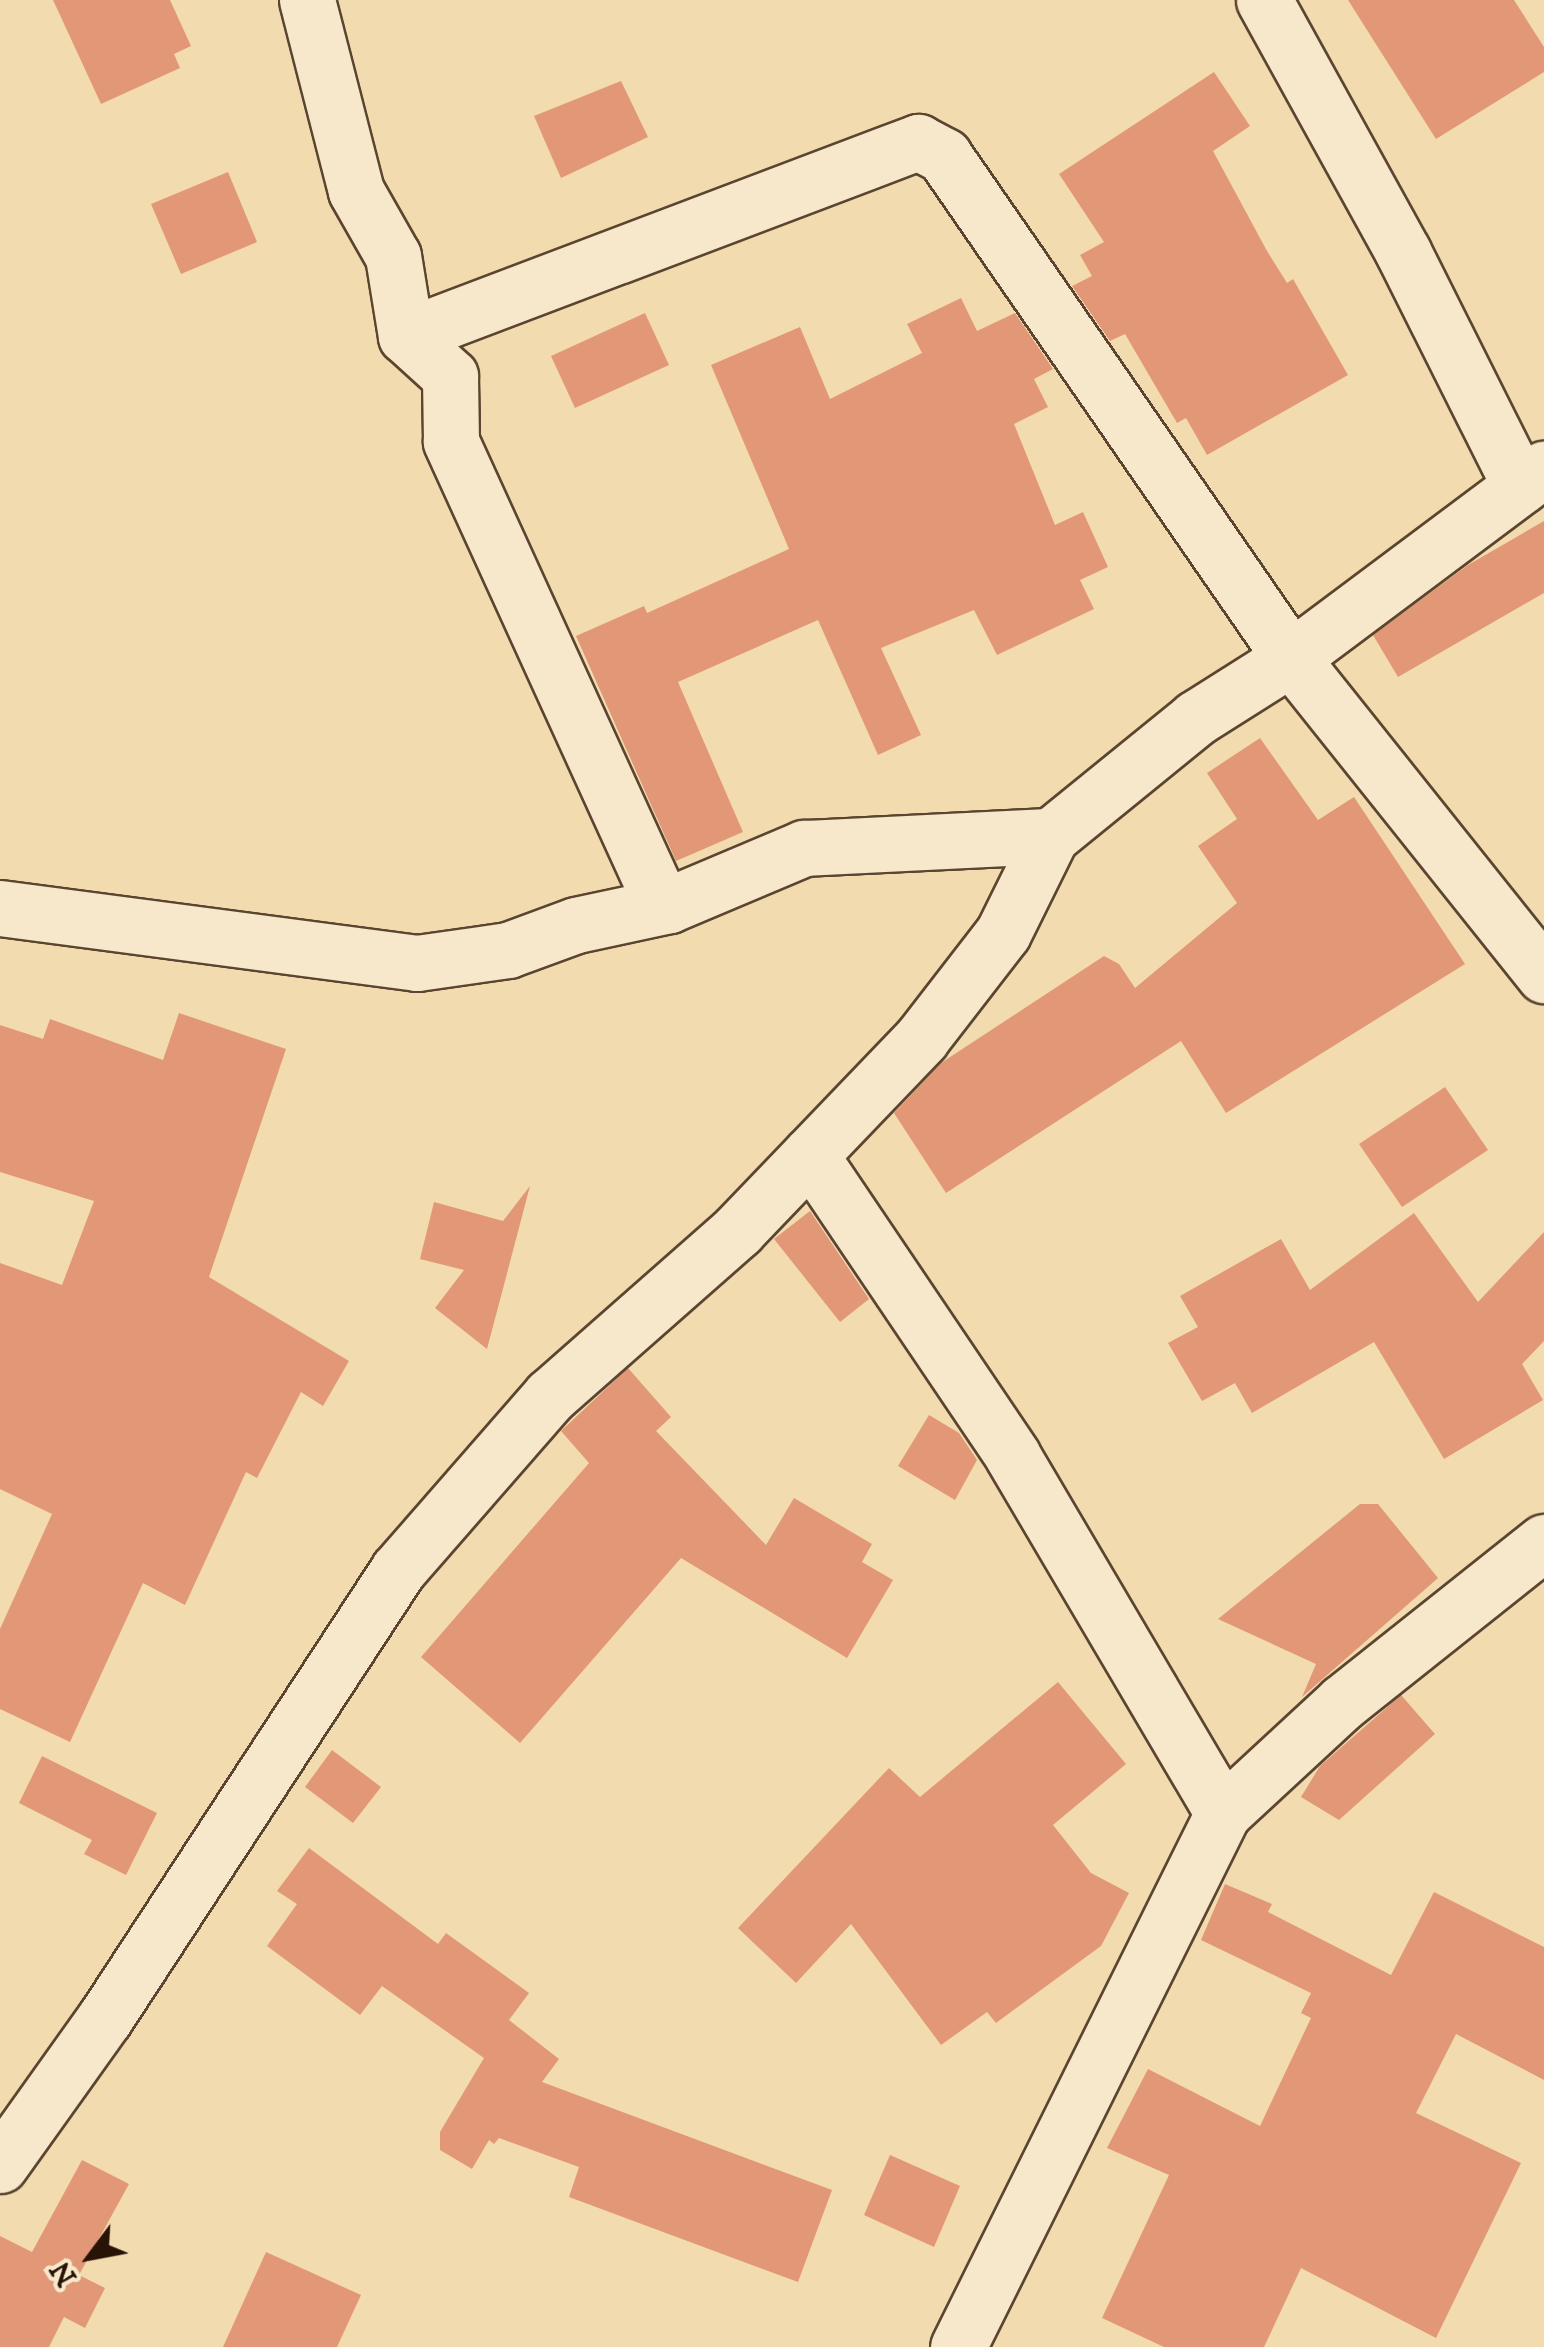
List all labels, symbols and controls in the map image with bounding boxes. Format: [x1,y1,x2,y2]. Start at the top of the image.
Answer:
north arrow [40,2207,140,2307]
text: N [43,2254,85,2292]

